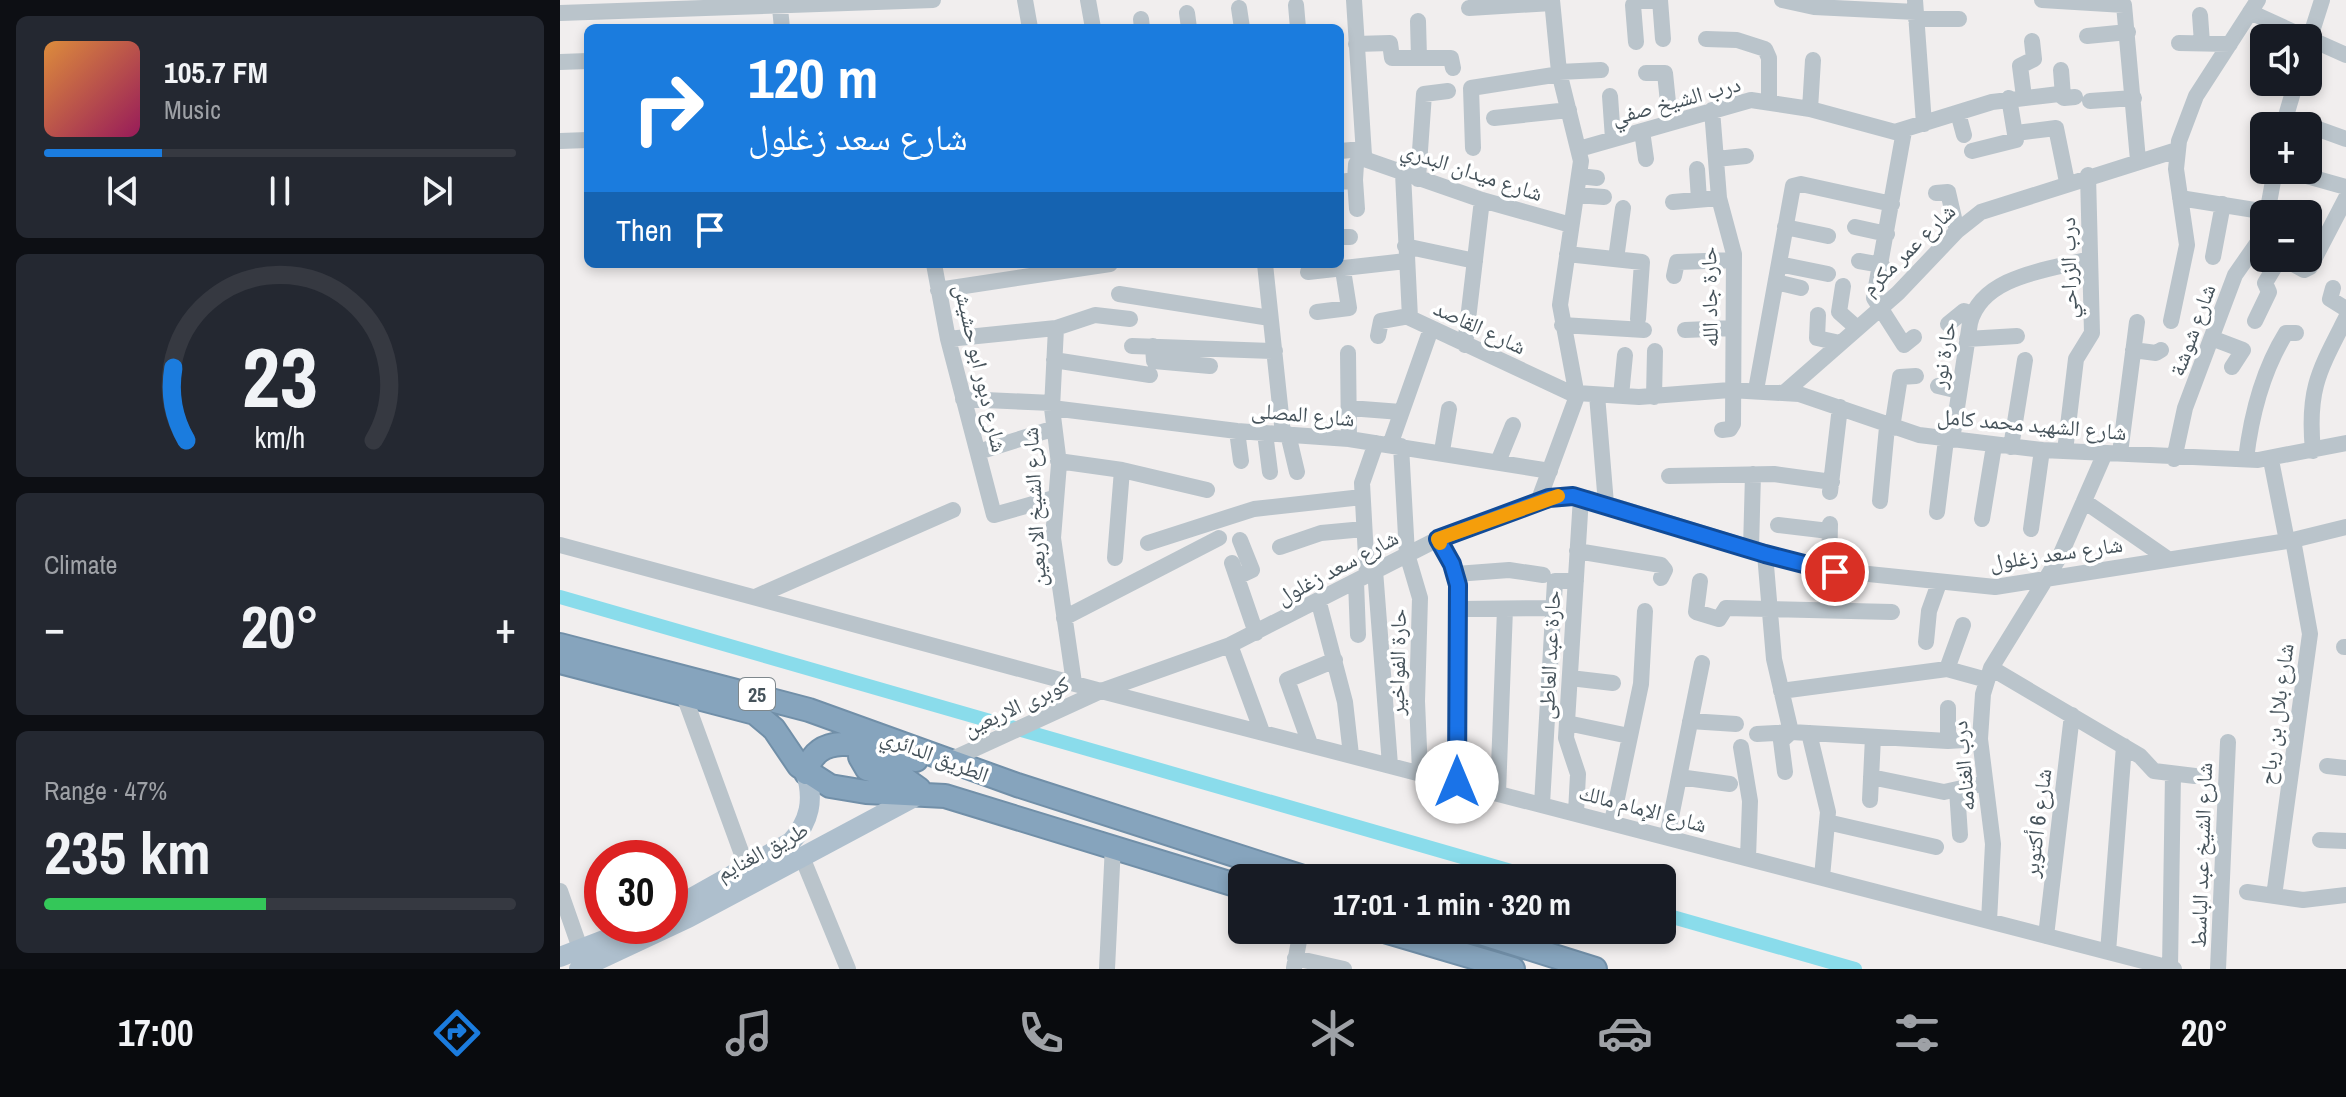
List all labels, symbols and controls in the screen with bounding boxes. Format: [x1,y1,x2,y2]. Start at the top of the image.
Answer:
map controls [2250,24,2322,272]
button: sound [2250,24,2322,96]
text: 120 m [748,40,878,115]
text: 105.7 FM [164,52,268,92]
icon: right [616,56,720,160]
street label: درب الشيخ صفي [1608,68,1745,134]
text: Music [164,92,221,127]
button: + [2250,112,2322,184]
text: شارع سعد زغلول [748,113,968,161]
street label: شارع ميدان البدري [1397,134,1547,210]
icon: previous [101,169,145,213]
icon: pause [258,169,302,213]
icon: next [415,169,459,213]
street label: شارع عمر مكرم [1854,196,1962,302]
button: − [2250,200,2322,272]
icon: arrive [688,208,732,252]
text: Then [616,210,672,250]
street label: درب الزراحي [2052,217,2086,319]
street label: حارة جاد الله [1693,246,1725,348]
street label: شارع شوشة [2161,280,2223,380]
street label: شارع دبور ابو حشيش [947,281,1015,455]
street label: شارع القاصد [1429,293,1531,361]
street label: حارة نور [1923,320,1963,391]
text: 23 [242,321,318,433]
street label: شارع المصلى [1250,395,1356,433]
street label: شارع الشهيد محمد كامل [1936,401,2128,447]
text: km/h [255,419,305,458]
street label: شارع الشيخ الاربعين [1015,426,1053,588]
street label: شارع سعد زغلول [1271,522,1403,612]
street label: شارع سعد زغلول [1987,529,2125,577]
pin [1801,538,1869,606]
text: Climate [44,547,117,582]
icon: arrive [1813,550,1857,594]
text: 20° [241,586,319,667]
street label: حارة عبد العاطى [1531,590,1567,720]
text: − [44,597,65,657]
text: + [495,597,516,657]
street label: حارة الفواخير [1381,608,1413,717]
street label: شارع بلال بن رباح [2251,641,2301,787]
street label: كوبرى الاربعين [958,668,1074,744]
road number: 25 [739,678,775,710]
street label: درب الغنامه [1944,720,1982,812]
street label: الطريق الدائري [876,721,993,792]
position arrow [1415,740,1499,824]
street label: شارع الشيخ عبد الباسط [2183,762,2219,948]
street label: شارع 6 أكتوبر [2015,767,2059,880]
text: Range · 47% [44,773,167,808]
street label: شارع الإمام مالك [1576,777,1710,839]
text: 235 km [44,812,211,893]
street label: طريق الغنايم [711,814,813,888]
speed limit sign: 30 [584,840,688,944]
text: 17:01 · 1 min · 320 m [1333,884,1571,924]
icon: directions [429,1005,485,1061]
icon: music [721,1005,777,1061]
icon: phone [1013,1005,1069,1061]
icon: climate [1305,1005,1361,1061]
icon: car [1597,1005,1653,1061]
icon: filters [1889,1005,1945,1061]
text: 17:00 [118,1009,193,1057]
text: 20° [2181,1009,2228,1057]

